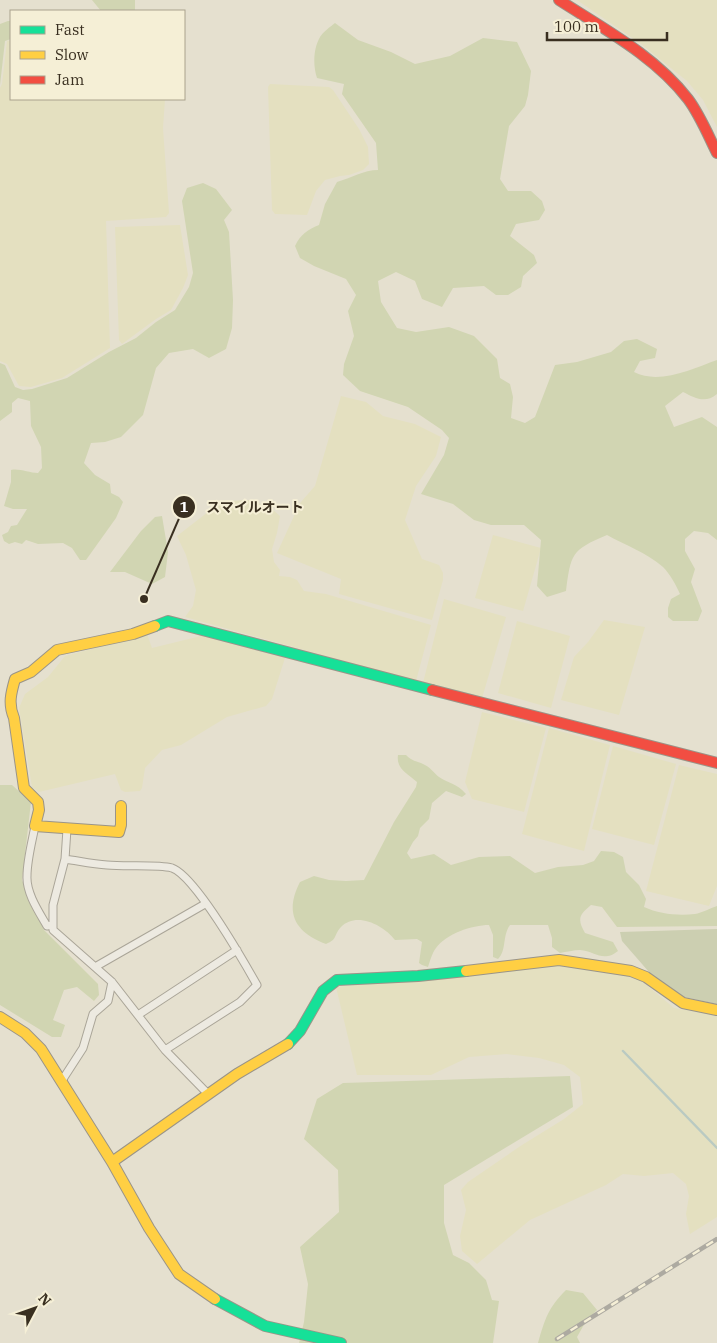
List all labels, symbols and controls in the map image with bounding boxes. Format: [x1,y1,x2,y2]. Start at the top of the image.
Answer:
legend [10,10,185,100]
scale bar [547,10,667,42]
text: 100 m [554,17,599,36]
text: Fast [55,20,85,39]
text: Slow [55,45,89,64]
text: Jam [55,70,84,89]
callout: スマイルオート [171,493,314,522]
text: 1 [179,497,189,516]
text: スマイルオート [206,498,304,516]
north arrow [10,1283,60,1333]
text: N [34,1289,55,1310]

